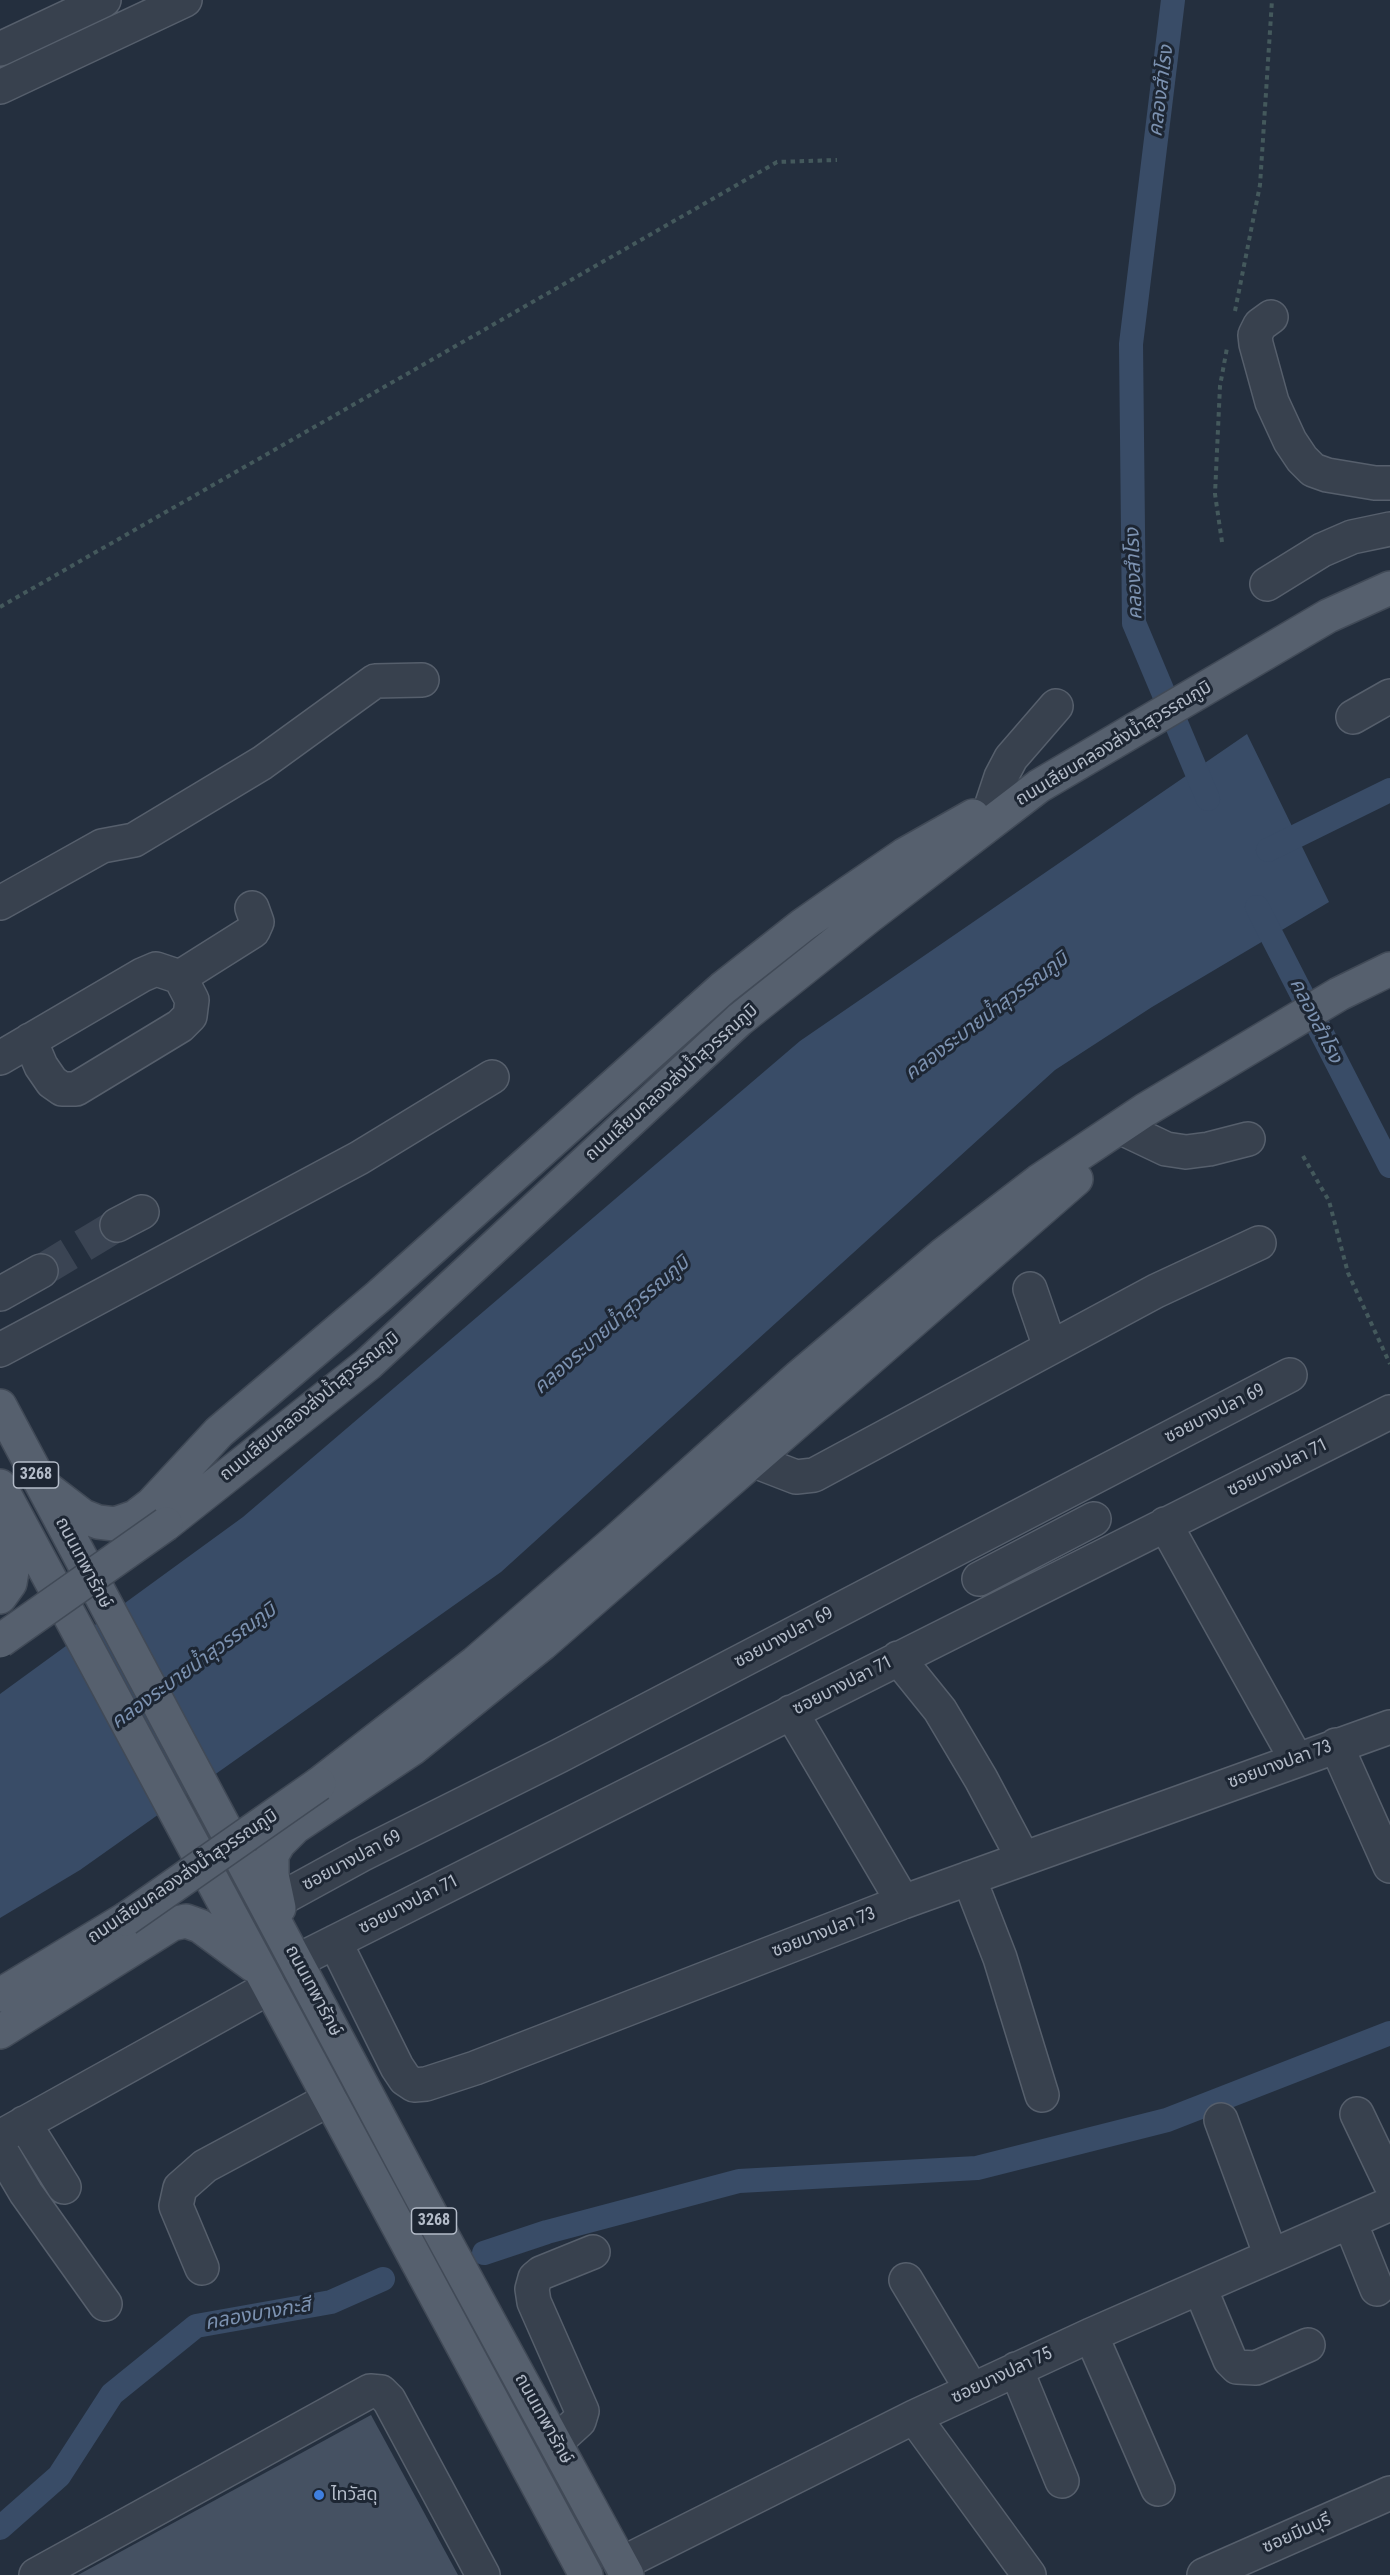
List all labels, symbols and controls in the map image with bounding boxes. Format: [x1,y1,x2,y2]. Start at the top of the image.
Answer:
water label: คลองสำโรง [1144,44,1180,138]
water label: คลองสำโรง [1121,528,1149,620]
street label: ถนนเลียบคลองส่งน้ำสุวรรณภูมิ [1012,677,1216,811]
water label: คลองระบายน้ำสุวรรณภูมิ [901,948,1073,1086]
water label: คลองสำโรง [1283,975,1347,1067]
street label: ถนนเลียบคลองส่งน้ำสุวรรณภูมิ [581,1000,763,1166]
water label: คลองระบายน้ำสุวรรณภูมิ [529,1252,695,1400]
street label: ถนนเลียบคลองส่งน้ำสุวรรณภูมิ [216,1328,404,1486]
street label: ซอยบางปลา 69 [1161,1380,1269,1448]
street label: ซอยบางปลา 71 [1224,1434,1332,1502]
road number: 3268 [14,1462,58,1488]
street label: ถนนเทพารักษ์ [50,1514,116,1612]
water label: คลองระบายน้ำสุวรรณภูมิ [107,1599,281,1735]
street label: ซอยบางปลา 69 [731,1603,837,1673]
street label: ซอยบางปลา 71 [789,1652,897,1720]
street label: ซอยบางปลา 73 [1225,1736,1335,1794]
street label: ถนนเลียบคลองส่งน้ำสุวรรณภูมิ [84,1805,282,1949]
street label: ซอยบางปลา 69 [299,1826,405,1896]
street label: ซอยบางปลา 71 [355,1871,463,1939]
street label: ซอยบางปลา 73 [769,1903,879,1963]
street label: ถนนเทพารักษ์ [280,1942,346,2040]
road number: 3268 [412,2208,456,2234]
water label: คลองบางกะสี [203,2294,313,2336]
street label: ซอยบางปลา 75 [948,2343,1056,2409]
street label: ถนนเทพารักษ์ [509,2370,577,2468]
place label: ไทวัสดุ [331,2484,378,2506]
marker: ไทวัสดุ [312,2488,326,2502]
street label: ซอยมีนบุรี [1259,2509,1335,2559]

